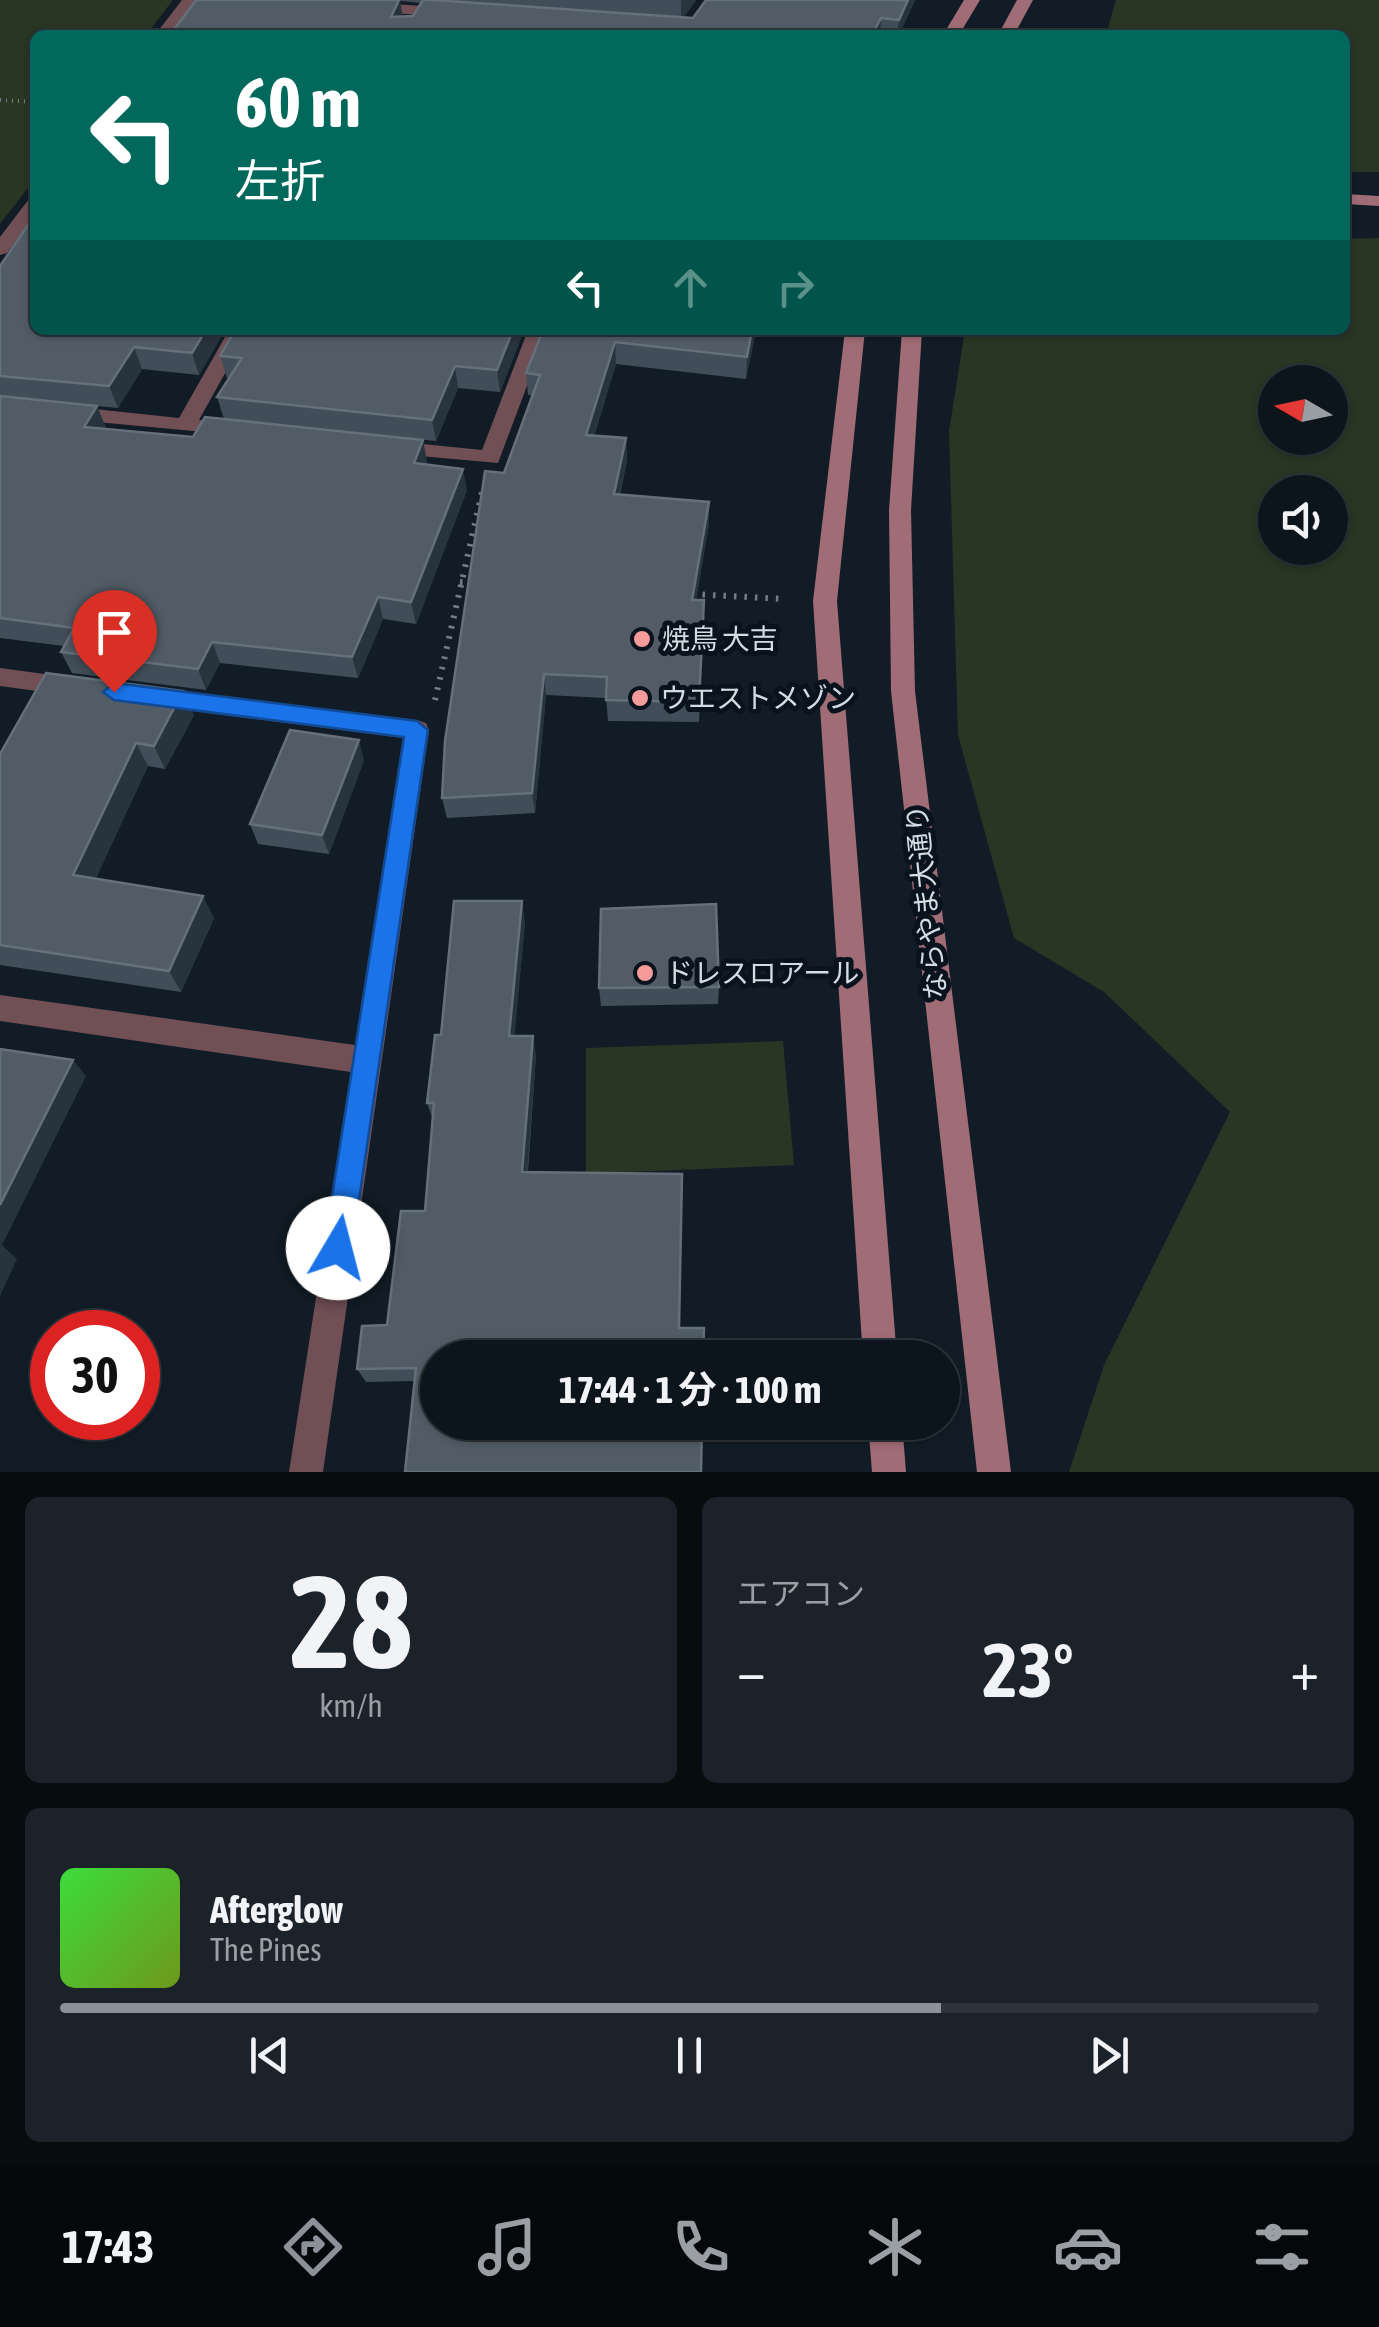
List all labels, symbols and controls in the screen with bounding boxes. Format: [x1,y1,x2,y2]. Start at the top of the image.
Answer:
text: 60 m [235,62,361,142]
icon: left [70,70,200,200]
text: 左折 [235,155,325,207]
icon: left [558,260,613,315]
icon: ahead [663,260,718,315]
icon: right [768,260,823,315]
north arrow [1258,365,1348,455]
map controls [1258,365,1348,565]
button: sound [1258,475,1348,565]
pin [72,590,157,693]
icon: arrive [87,605,142,660]
place label: 焼鳥 大吉 [662,623,778,655]
marker: 焼鳥 大吉 [631,628,653,650]
place label: ウエストメゾン [660,682,856,714]
marker: ウエストメゾン [629,687,651,709]
street label: ならやま大通り [900,803,952,1001]
place label: ドレスロアール [665,957,859,989]
marker: ドレスロアール [634,962,656,984]
position arrow [286,1196,390,1300]
speed limit sign: 30 [30,1310,160,1440]
text: 17:44 · 1 分 · 100 m [559,1368,821,1411]
text: 28 [290,1547,412,1696]
text: エアコン [737,1575,865,1612]
text: 23° [982,1627,1074,1713]
text: − [737,1639,766,1702]
text: + [1290,1639,1319,1702]
text: km/h [319,1687,383,1724]
text: Afterglow [210,1888,343,1931]
text: The Pines [210,1931,322,1968]
icon: previous [242,2028,297,2083]
icon: pause [662,2028,717,2083]
icon: next [1082,2028,1137,2083]
icon: directions [278,2212,348,2282]
icon: music [472,2212,542,2282]
icon: phone [666,2212,736,2282]
icon: climate [860,2212,930,2282]
icon: car [1053,2212,1123,2282]
icon: filters [1247,2212,1317,2282]
text: 17:43 [62,2221,155,2273]

